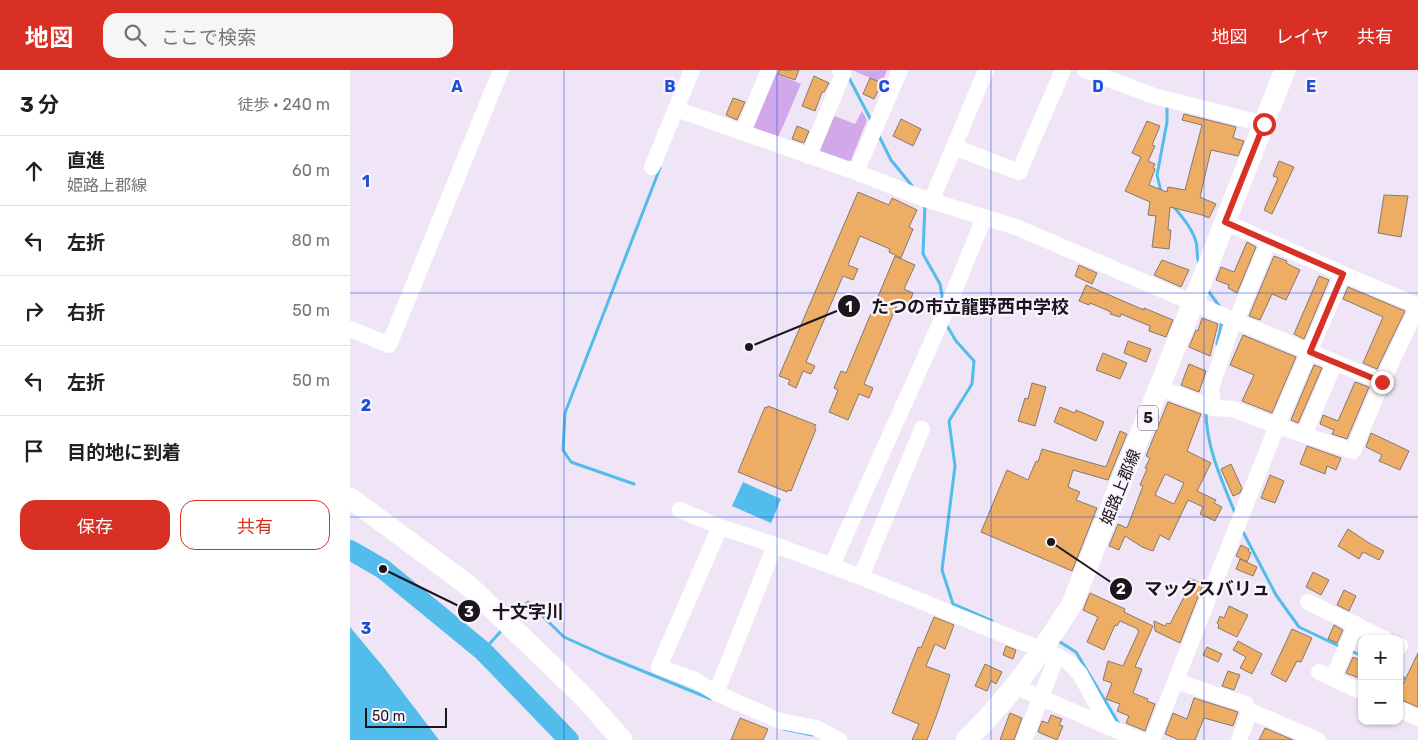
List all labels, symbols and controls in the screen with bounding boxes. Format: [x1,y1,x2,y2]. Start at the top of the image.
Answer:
search box [103,13,453,58]
icon: search [121,21,149,49]
text: 地図 [25,24,73,52]
text: ここで検索 [161,26,256,49]
text: 地図 [1212,26,1248,48]
text: レイヤ [1276,26,1329,48]
text: 共有 [1357,26,1393,48]
text: A [451,77,463,96]
text: B [664,77,676,96]
text: C [878,77,890,96]
text: D [1092,77,1104,96]
text: E [1306,77,1316,96]
text: 3 分 [20,92,59,117]
text: 徒歩 · 240 m [237,95,330,114]
route start [1253,113,1276,136]
text: 直進 [67,149,105,172]
icon: ahead [20,157,48,185]
text: 60 m [292,161,330,180]
text: 1 [362,172,370,191]
text: 姫路上郡線 [67,176,147,195]
icon: left [20,227,48,255]
text: 左折 [67,231,105,254]
text: 80 m [292,231,330,250]
callout: たつの市立龍野西中学校 [836,290,1079,323]
text: たつの市立龍野西中学校 [871,296,1069,318]
icon: right [20,297,48,325]
text: 1 [845,298,853,316]
text: 右折 [67,301,105,324]
text: 50 m [292,301,330,320]
icon: left [20,367,48,395]
text: 左折 [67,371,105,394]
text: 50 m [292,371,330,390]
route end [1371,371,1394,394]
text: 2 [361,396,371,415]
road number: 5 [1138,406,1158,430]
icon: arrive [20,437,48,465]
text: 目的地に到着 [67,441,181,464]
street label: 姫路上郡線 [1097,447,1144,528]
button: 保存 [20,500,170,550]
button: 共有 [180,500,330,550]
callout: マックスバリュ [1109,573,1280,606]
text: マックスバリュ [1144,578,1270,600]
text: 2 [1116,580,1126,598]
callout: 十文字川 [457,595,574,628]
text: 十文字川 [492,601,564,623]
text: 3 [464,603,474,621]
text: 3 [361,619,371,638]
map controls [1358,635,1403,725]
button: + [1358,635,1403,680]
button: − [1358,680,1403,725]
scale bar [365,705,448,728]
text: 50 m [372,708,405,725]

